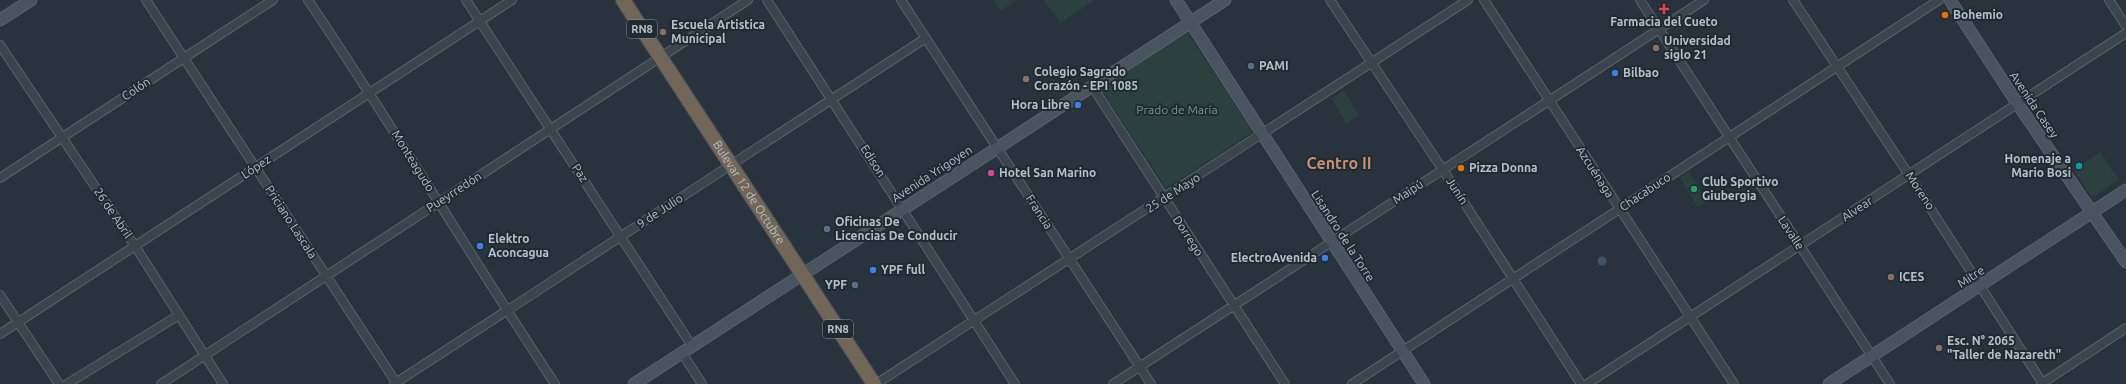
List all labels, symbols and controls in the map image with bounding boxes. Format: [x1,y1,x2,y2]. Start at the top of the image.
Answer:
marker: Farmacia del Cueto [1659,4,1669,14]
place label: Bohemio [1953,8,2003,21]
marker: Bohemio [1940,10,1950,20]
place label: Farmacia del Cueto [1610,15,1718,28]
place label: Escuela Artistica Municipal [671,18,765,45]
road number: RN8 [627,20,657,38]
marker: Escuela Artistica Municipal [658,27,668,37]
place label: Universidad siglo 21 [1664,34,1731,61]
marker: Universidad siglo 21 [1651,43,1661,53]
place label: PAMI [1259,59,1289,72]
marker: PAMI [1246,61,1256,71]
place label: Colegio Sagrado Corazón - EPI 1085 [1034,65,1138,92]
place label: Bilbao [1623,66,1659,79]
marker: Bilbao [1610,68,1620,78]
street label: Avenida Casey [2008,69,2061,140]
marker: Colegio Sagrado Corazón - EPI 1085 [1021,74,1031,84]
street label: Colón [119,75,152,103]
place label: Hora Libre [1011,98,1070,111]
marker: Hora Libre [1073,100,1083,110]
park label: Prado de María [1136,103,1218,116]
street label: Monteagudo [389,128,437,194]
street label: Bulevar 12 de Octubre [711,138,788,246]
street label: Edison [858,142,889,179]
street label: Avenida Yrigoyen [889,143,974,204]
street label: Azcuénaga [1574,144,1617,200]
street label: López [239,152,273,181]
place label: Homenaje a Mario Bosi [2004,152,2071,179]
district label: Centro II [1306,154,1372,172]
street label: Paz [570,161,591,185]
place label: Pizza Donna [1469,161,1537,174]
marker: Homenaje a Mario Bosi [2074,161,2084,171]
marker: Pizza Donna [1456,163,1466,173]
place label: Hotel San Marino [999,166,1096,179]
marker: Hotel San Marino [986,168,996,178]
street label: Pueyrredón [424,169,484,214]
street label: Moreno [1903,169,1937,212]
street label: 25 de Mayo [1143,170,1202,215]
street label: Chacabuco [1617,170,1673,213]
street label: Junín [1444,175,1471,207]
place label: Club Sportivo Giubergia [1702,175,1778,202]
street label: Maipú [1390,177,1425,206]
street label: Priciano Lascala [263,183,320,261]
marker: Club Sportivo Giubergia [1689,184,1699,194]
street label: 26 de Abril [92,185,135,240]
street label: Lisandro de la Torre [1309,188,1378,284]
street label: 9 de Julio [634,191,685,230]
street label: Francia [1024,192,1055,231]
street label: Alvear [1839,194,1875,223]
street label: Dorrego [1171,213,1206,258]
street label: Lavalle [1776,214,1807,252]
place label: Oficinas De Licencias De Conducir [835,215,958,242]
marker: Oficinas De Licencias De Conducir [822,224,832,234]
place label: Elektro Aconcagua [488,232,549,259]
marker: Elektro Aconcagua [475,241,485,251]
place label: ElectroAvenida [1231,251,1317,264]
marker: ElectroAvenida [1320,253,1330,263]
place label: YPF full [881,263,925,276]
street label: Mitre [1955,263,1987,290]
marker: YPF full [868,265,878,275]
place label: ICES [1899,270,1924,283]
marker: ICES [1886,272,1896,282]
place label: YPF [825,278,847,291]
marker: YPF [850,280,860,290]
road number: RN8 [823,320,853,338]
place label: Esc. N° 2065 "Taller de Nazareth" [1947,334,2061,361]
marker: Esc. N° 2065 "Taller de Nazareth" [1934,343,1944,353]

